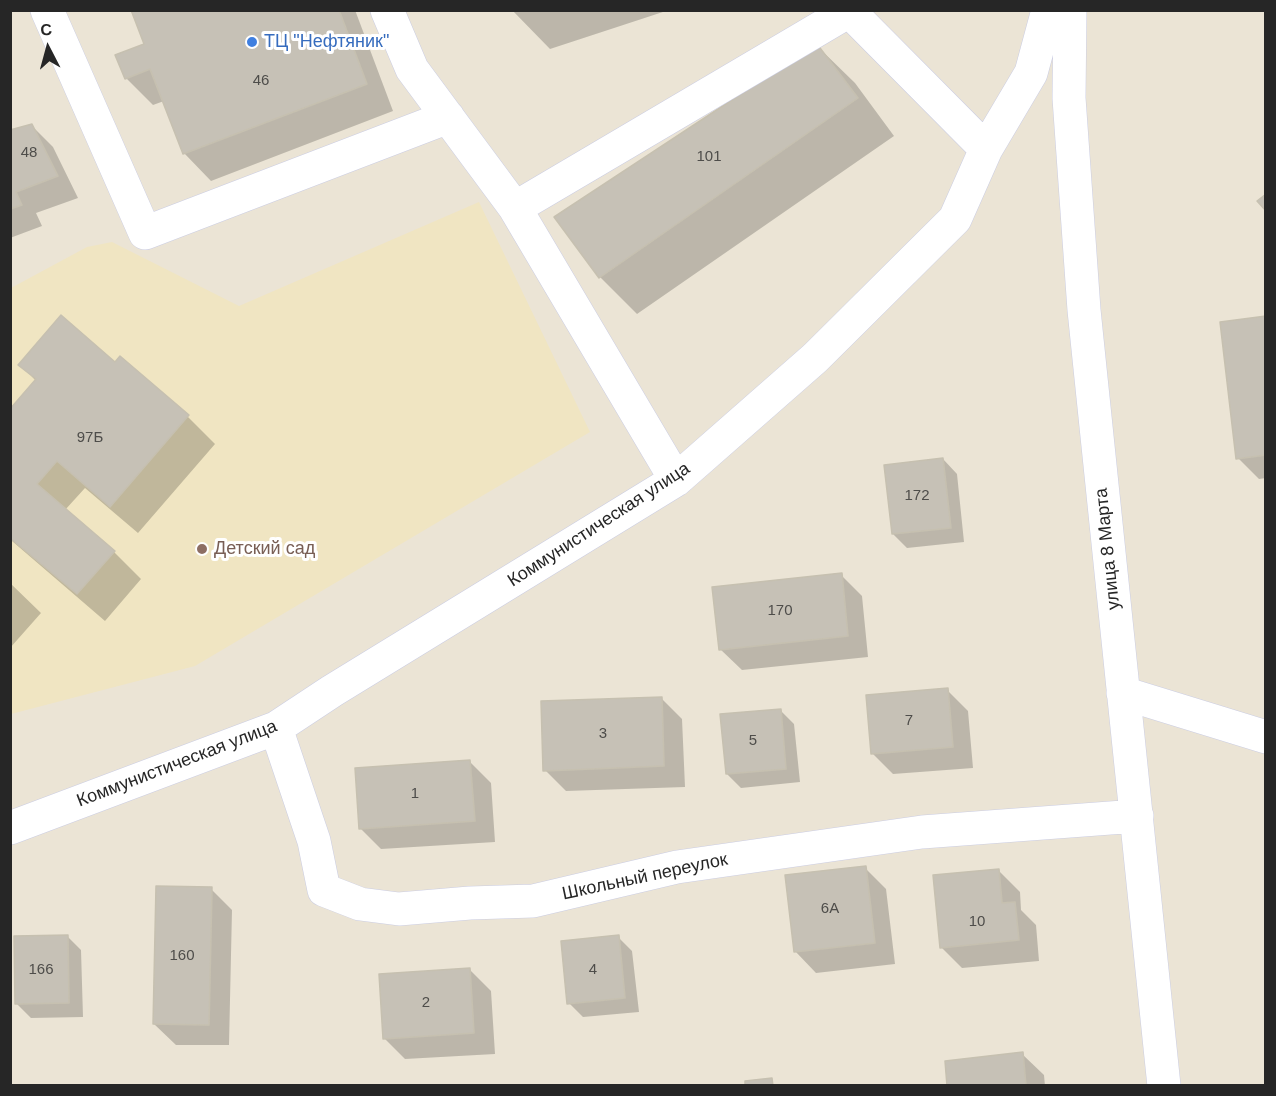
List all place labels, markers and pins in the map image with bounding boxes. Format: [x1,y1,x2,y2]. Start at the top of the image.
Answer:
place label: ТЦ "Нефтяник" [264,31,389,53]
marker: ТЦ "Нефтяник" [245,35,259,49]
place label: Детский сад [214,538,315,560]
marker: Детский сад [195,542,209,556]

